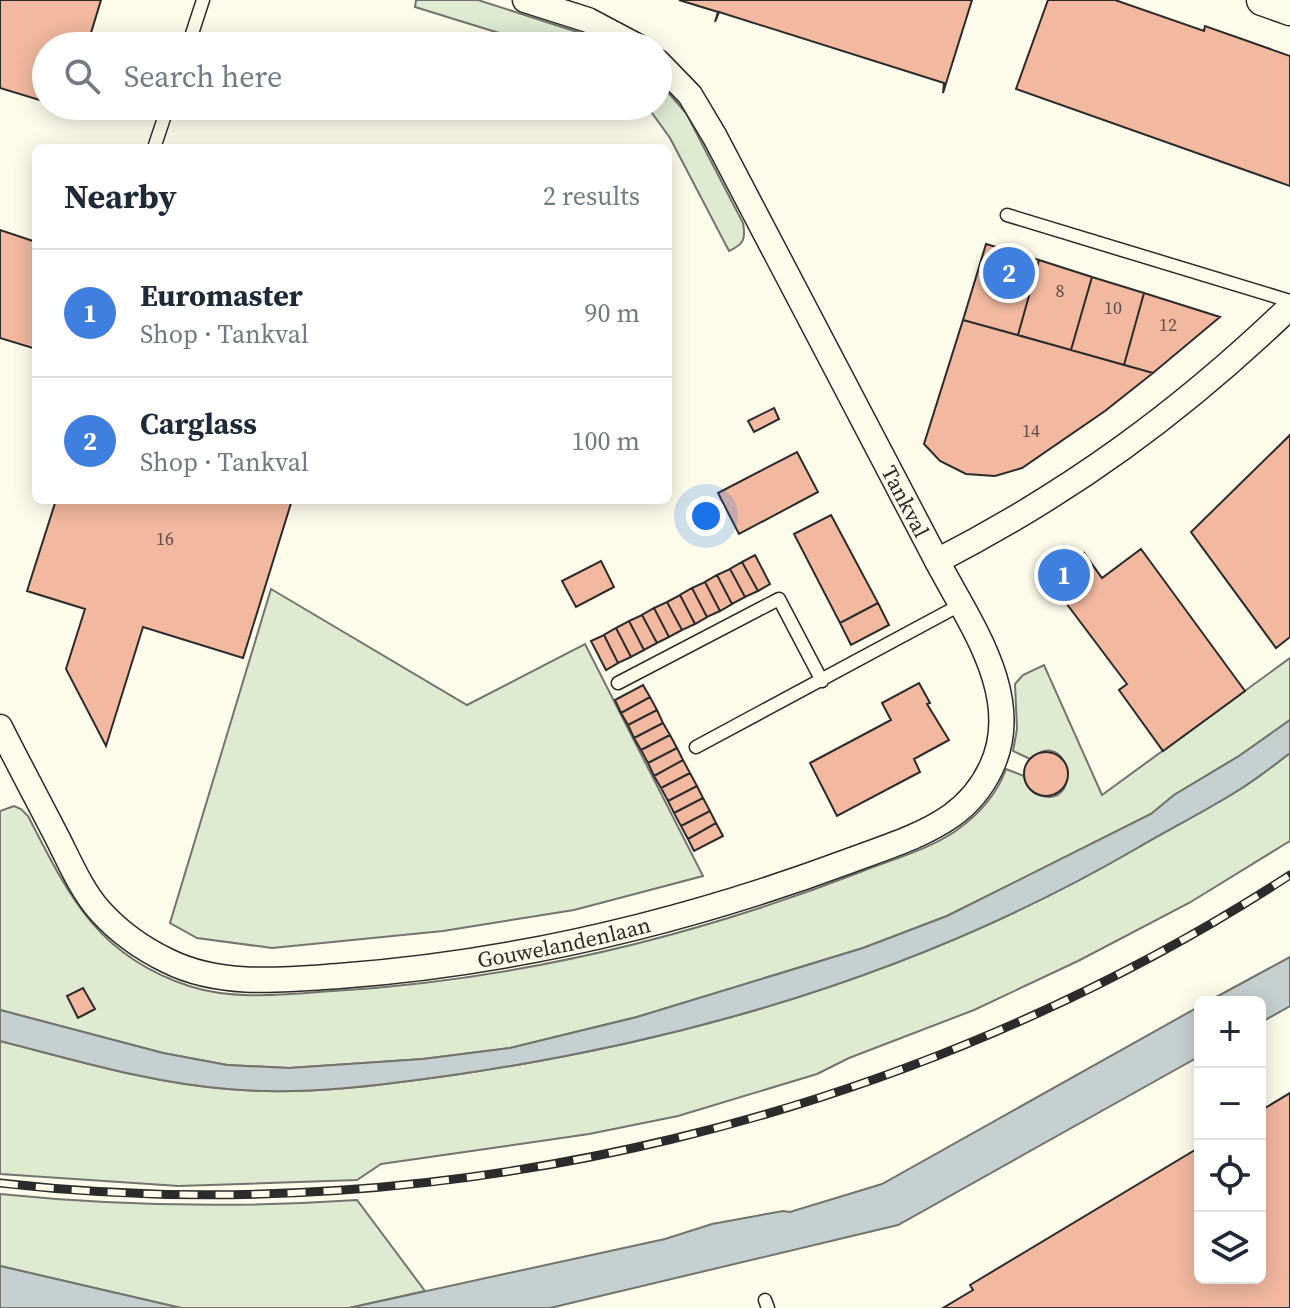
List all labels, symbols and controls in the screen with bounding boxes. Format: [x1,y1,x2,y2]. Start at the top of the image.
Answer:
search box [32,32,672,120]
icon: search [60,54,104,98]
text: Search here [124,56,282,97]
text: Nearby [64,173,177,219]
text: 2 results [543,178,640,214]
pin: 2 [983,243,1035,303]
text: Euromaster [140,275,303,316]
house number: 8 [1056,278,1065,303]
text: 1 [83,295,97,331]
text: 90 m [585,295,640,331]
house number: 10 [1104,295,1122,320]
house number: 12 [1159,312,1177,337]
text: Shop · Tankval [140,316,309,352]
text: Carglass [140,403,257,444]
house number: 14 [1022,418,1040,443]
text: 2 [83,423,97,459]
text: 100 m [572,423,640,459]
text: Shop · Tankval [140,444,309,480]
street label: Tankval [874,460,937,542]
your location [686,496,726,536]
house number: 16 [156,526,174,551]
pin: 1 [1038,545,1090,605]
street label: Gouwelandenlaan [475,909,654,975]
map controls [1194,996,1266,1284]
button: + [1194,996,1266,1068]
button: − [1194,1068,1266,1140]
button: locate [1194,1140,1266,1212]
button: layers [1194,1212,1266,1284]

